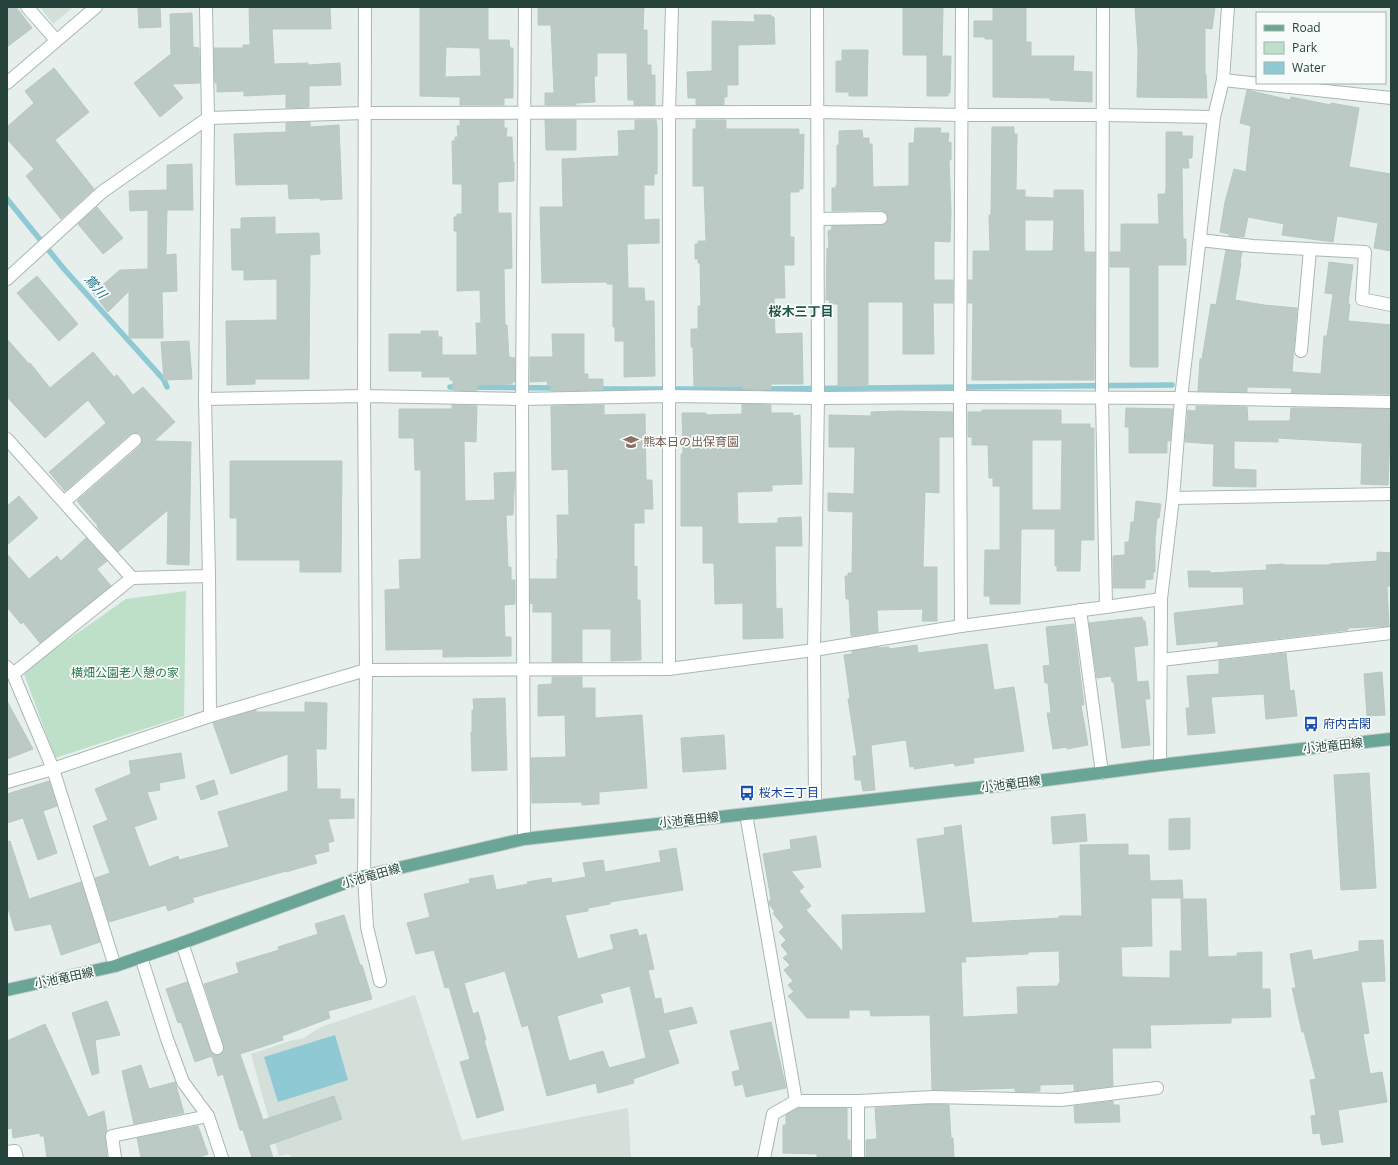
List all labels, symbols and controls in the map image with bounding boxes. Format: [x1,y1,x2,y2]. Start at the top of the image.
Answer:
legend [1256,12,1386,84]
text: Road [1292,19,1321,36]
text: Park [1292,39,1318,56]
text: Water [1292,59,1326,76]
water label: 鴬川 [81,270,113,303]
district label: 桜木三丁目 [768,302,834,320]
school or university icon: 熊本日の出保育園 [622,433,640,451]
place label: 熊本日の出保育園 [643,433,739,450]
park label: 横畑公園老人憩の家 [71,664,179,681]
bus stop icon: 府内古閑 [1302,715,1320,733]
place label: 府内古閑 [1323,715,1371,732]
street label: 小池竜田線 [1302,734,1364,757]
street label: 小池竜田線 [980,771,1042,796]
bus stop icon: 桜木三丁目 [738,784,756,802]
place label: 桜木三丁目 [759,784,819,801]
street label: 小池竜田線 [658,808,720,831]
street label: 小池竜田線 [340,859,402,892]
street label: 小池竜田線 [33,963,95,992]

